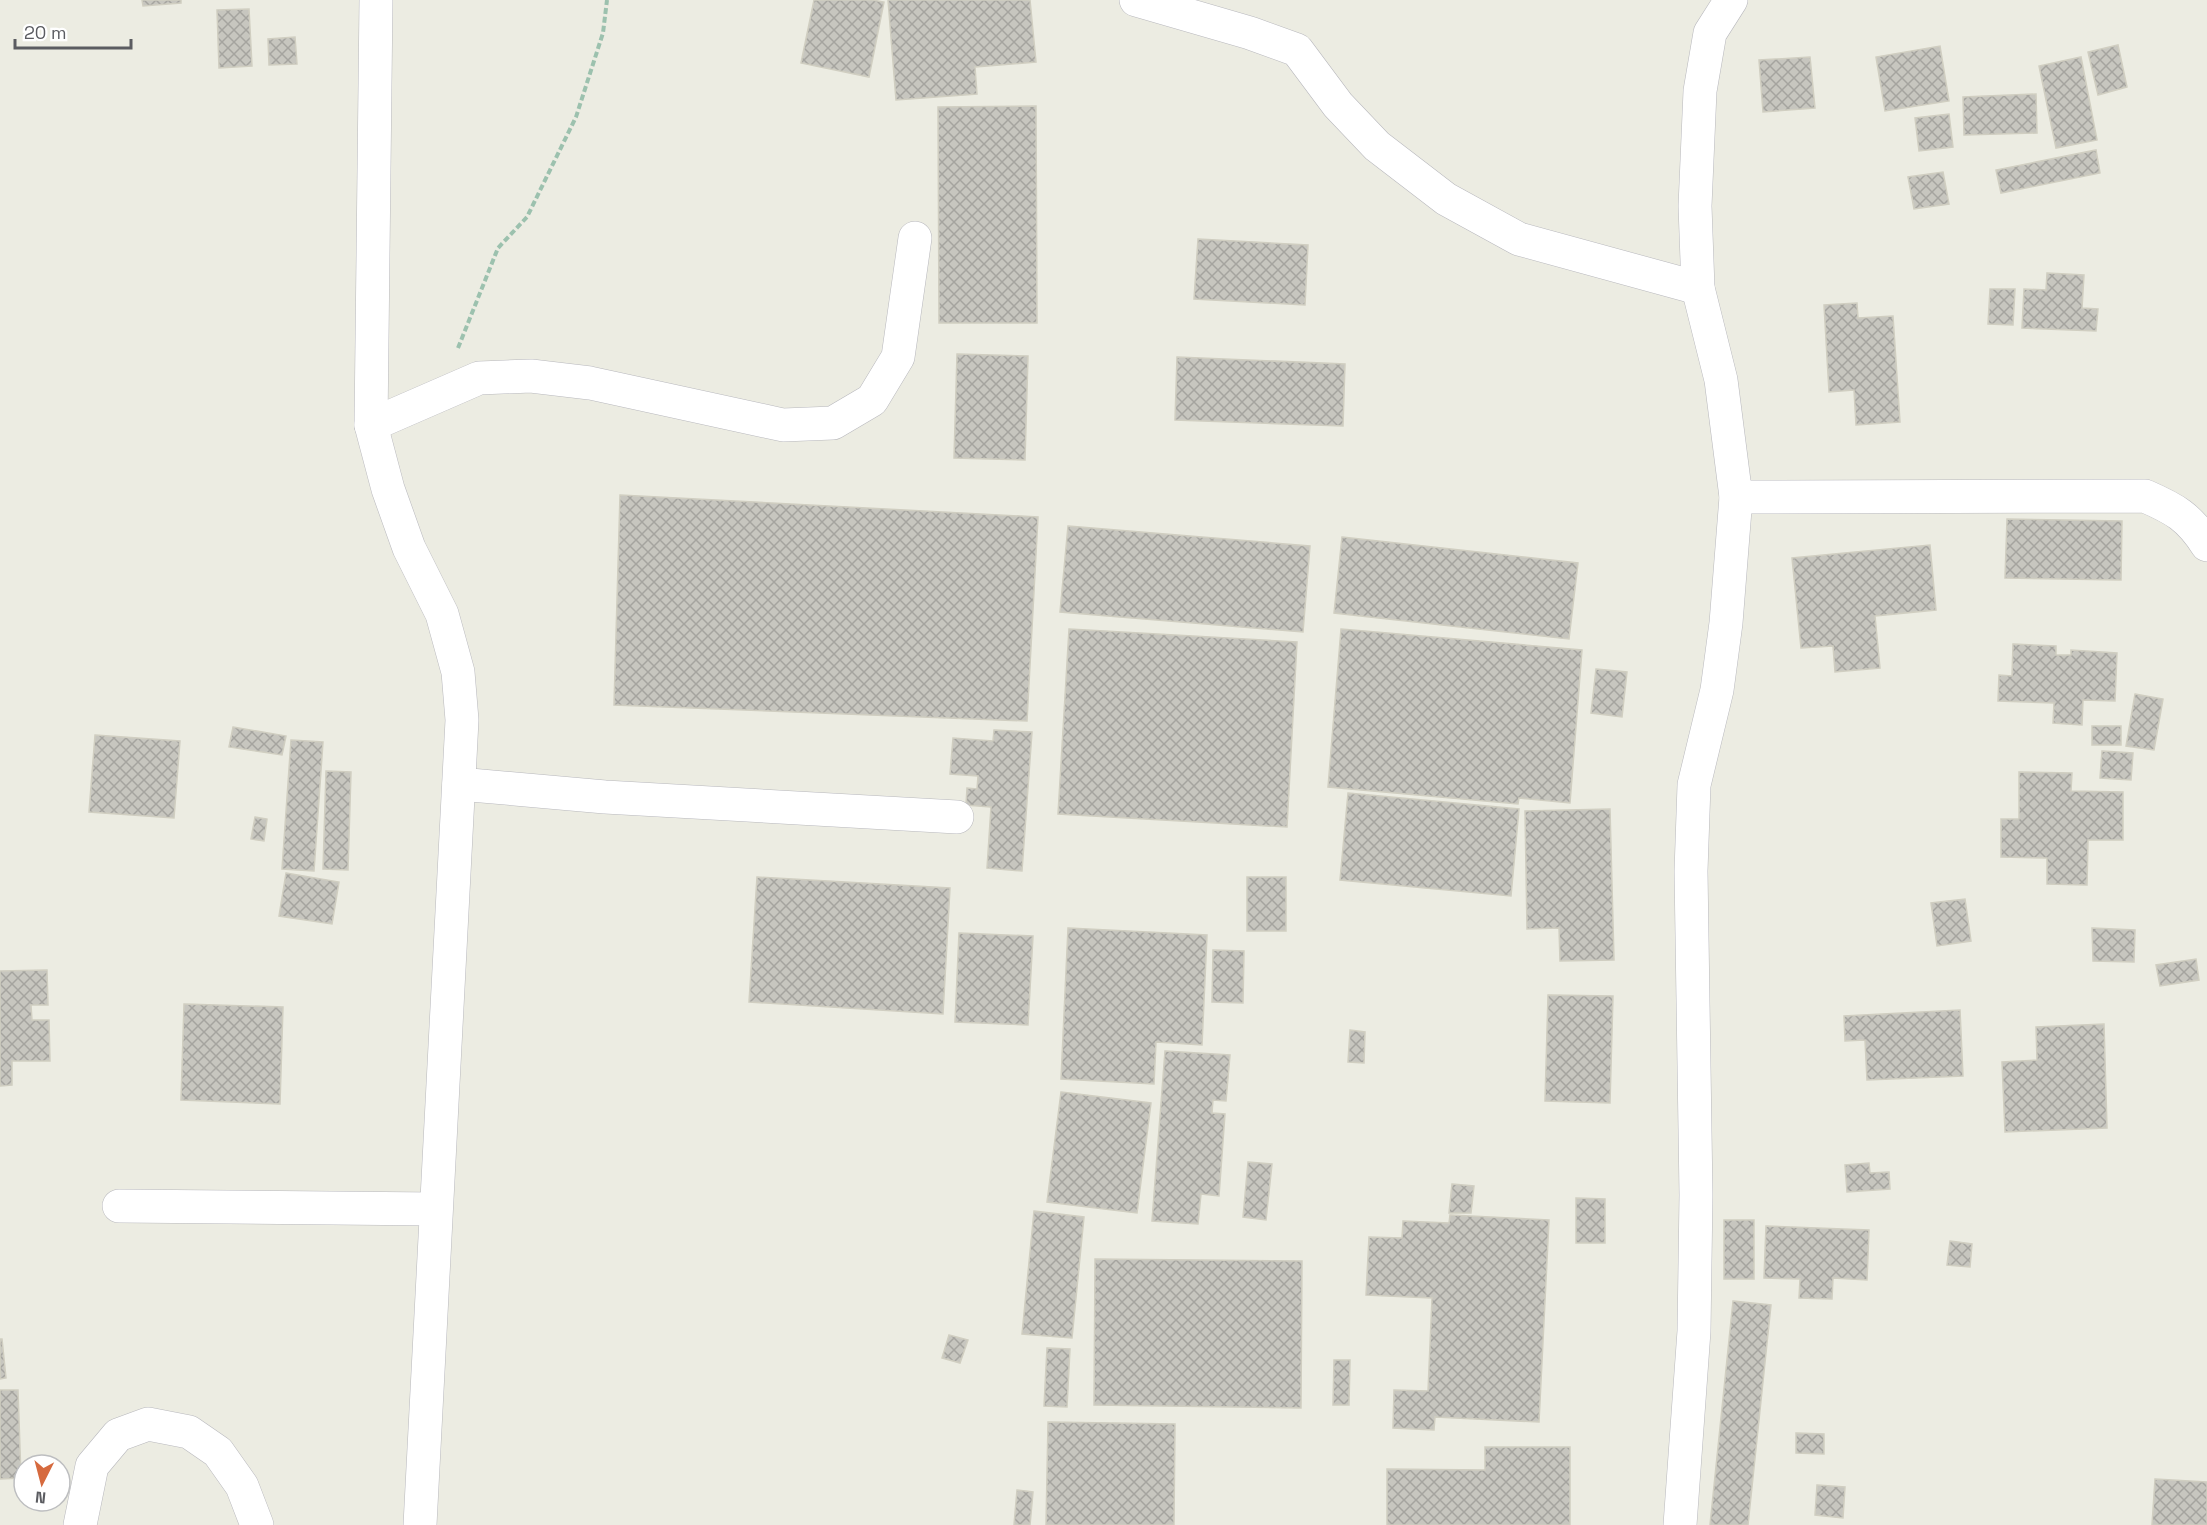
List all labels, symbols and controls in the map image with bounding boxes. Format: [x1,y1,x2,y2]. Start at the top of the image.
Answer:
scale bar [15,12,130,50]
text: 20 m [24,21,67,44]
north arrow [12,1453,72,1513]
text: N [34,1486,47,1508]

